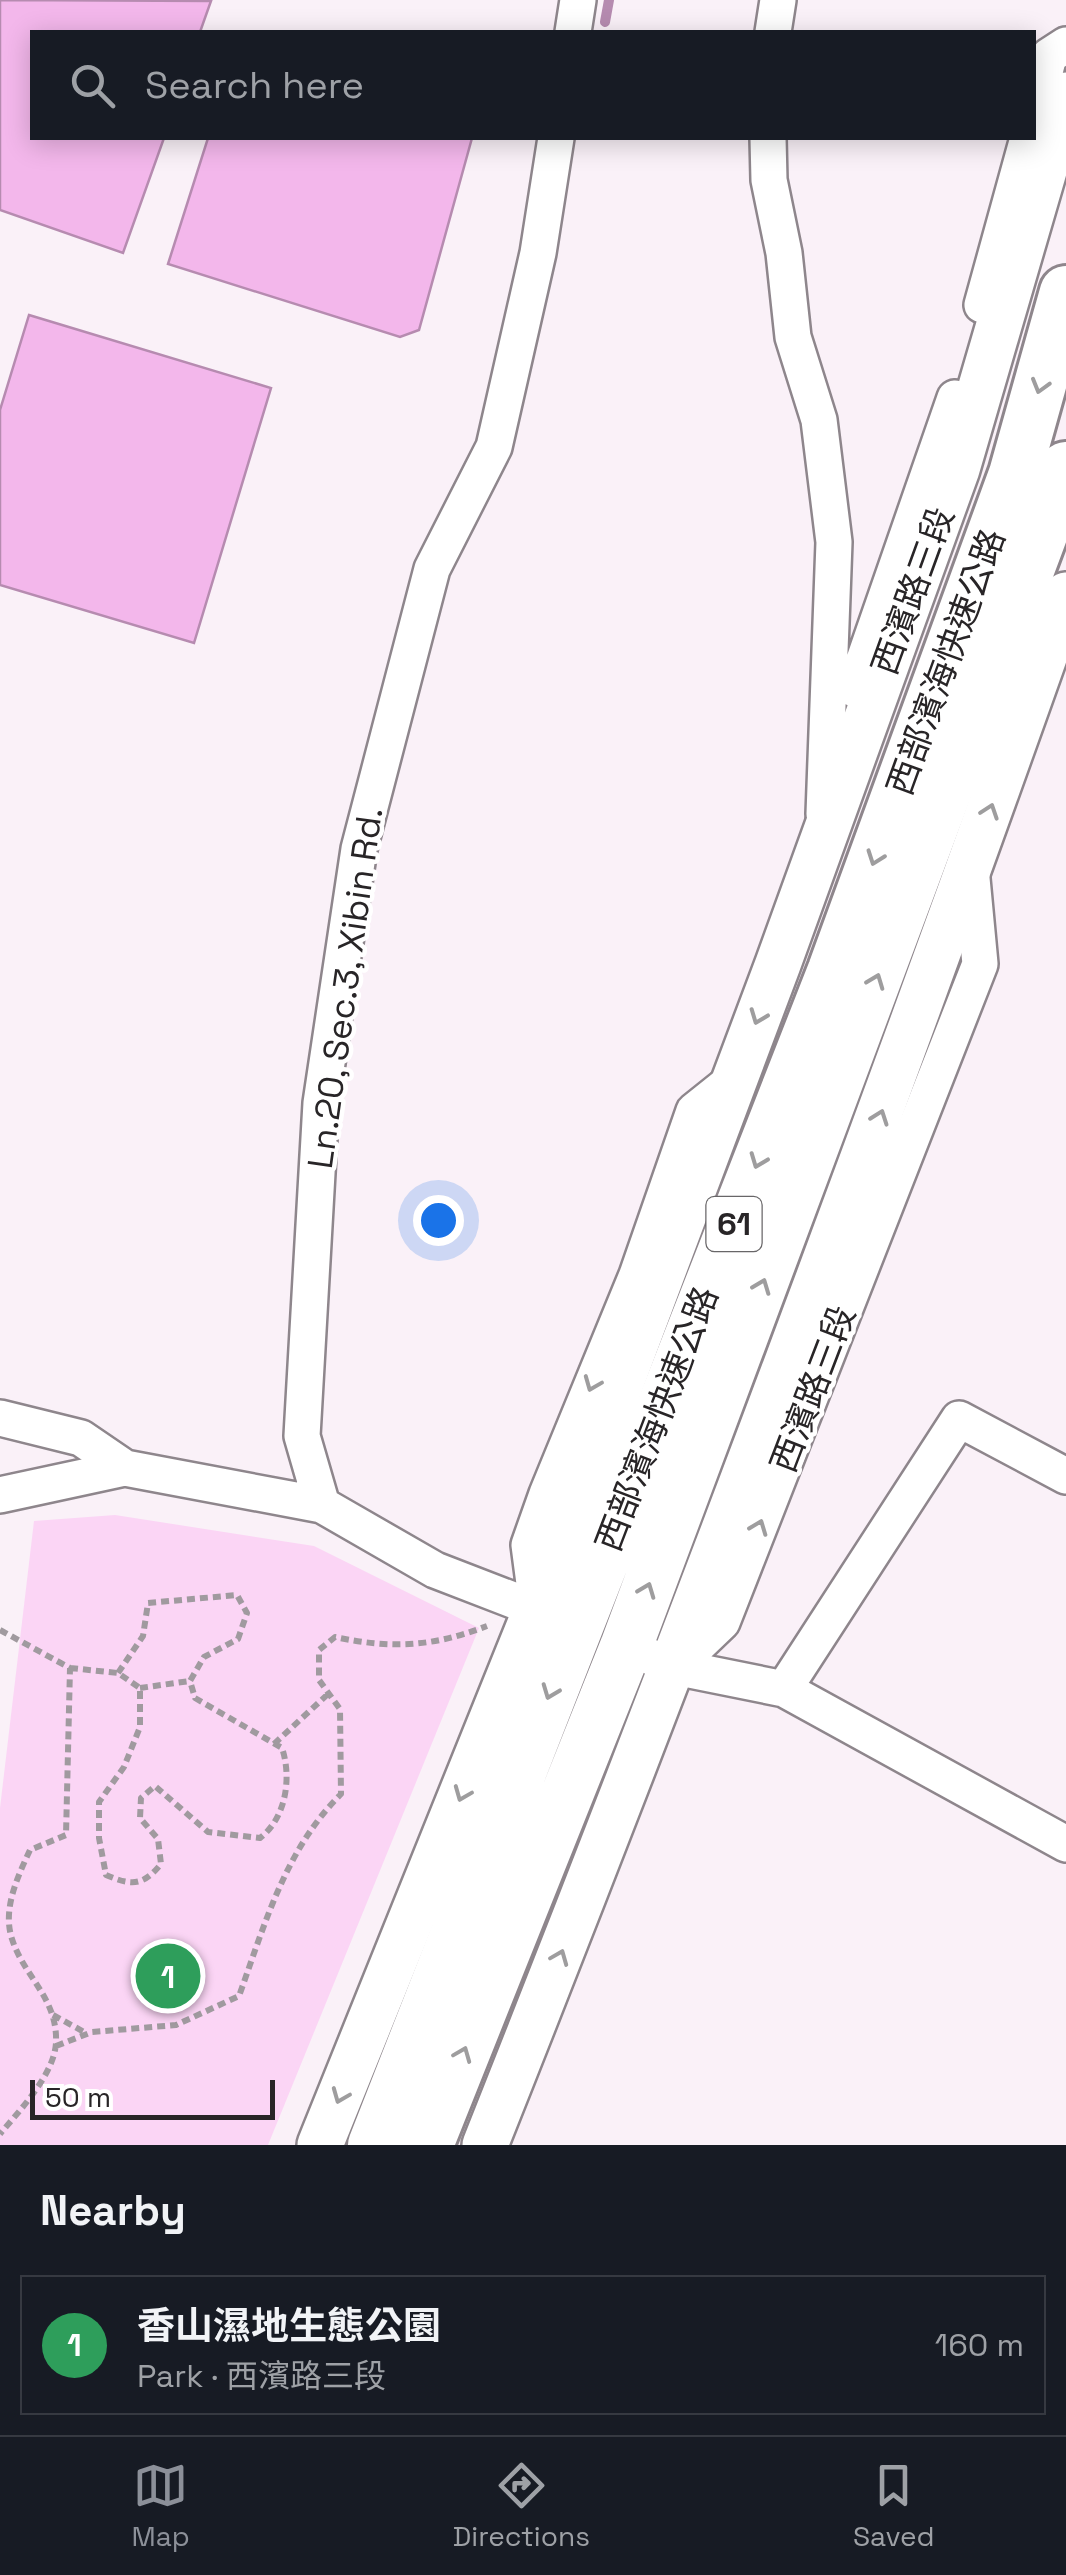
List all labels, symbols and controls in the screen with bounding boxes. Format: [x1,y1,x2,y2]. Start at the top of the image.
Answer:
search box [30,30,1036,140]
icon: search [65,58,120,113]
text: Search here [145,61,364,109]
one-way arrow [1030,377,1051,394]
street label: 西濱路三段 [862,501,964,681]
street label: 西部濱海快速公路 [877,523,1015,801]
street label: Ln.20, Sec.3, Xibin Rd. [298,804,392,1172]
one-way arrow [978,804,999,821]
one-way arrow [867,848,887,866]
one-way arrow [865,974,885,991]
one-way arrow [749,1007,769,1024]
one-way arrow [868,1109,888,1127]
one-way arrow [750,1152,770,1169]
your location [413,1195,464,1246]
road number: 61 [706,1197,762,1251]
one-way arrow [750,1278,771,1295]
street label: 西部濱海快速公路 [586,1280,728,1558]
street label: 西濱路三段 [761,1299,865,1479]
one-way arrow [584,1374,604,1392]
one-way arrow [747,1519,767,1537]
one-way arrow [636,1582,656,1599]
one-way arrow [542,1682,562,1700]
one-way arrow [453,1785,473,1802]
pin: 1 [136,1938,200,2014]
one-way arrow [548,1949,568,1967]
one-way arrow [451,2047,471,2064]
scale bar [30,2075,275,2120]
text: 50 m [45,2079,111,2115]
one-way arrow [332,2086,352,2104]
text: Nearby [40,2184,186,2237]
text: 香山濕地生態公園 [137,2302,441,2350]
text: 1 [67,2325,82,2365]
text: 160 m [935,2325,1024,2365]
text: Park · 西濱路三段 [137,2356,386,2396]
tab: Map [131,2458,190,2554]
tab: Directions [453,2458,590,2554]
tab: Saved [853,2458,935,2554]

